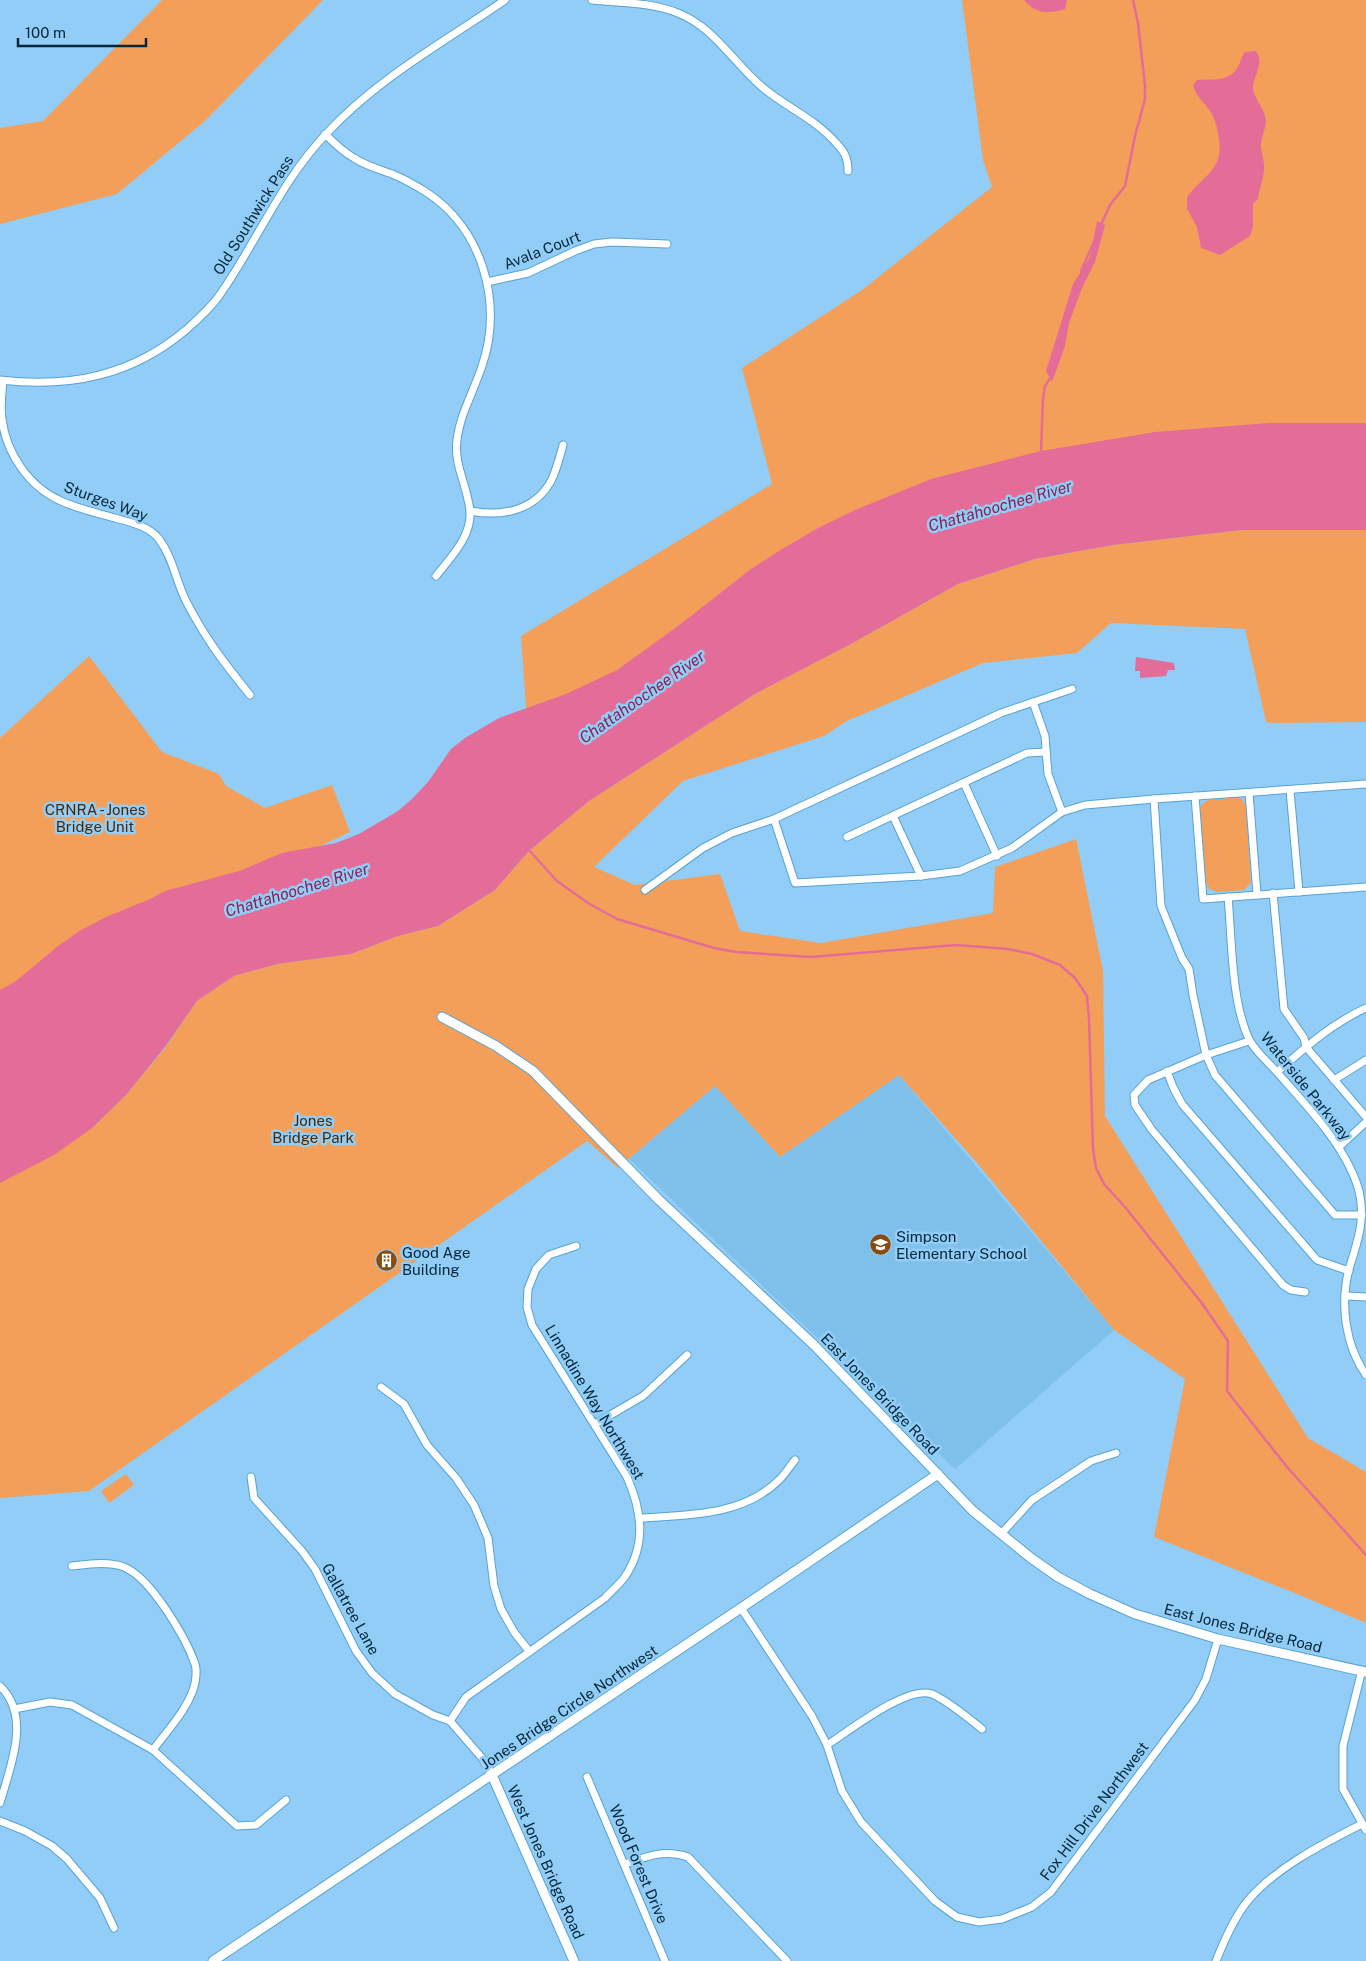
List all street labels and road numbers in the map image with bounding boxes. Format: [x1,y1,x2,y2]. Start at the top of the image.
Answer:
street label: Old Southwick Pass [209,152,297,278]
street label: Avala Court [501,228,583,272]
street label: Sturges Way [62,478,150,524]
street label: Waterside Parkway [1257,1029,1355,1143]
street label: Linnadine Way Northwest [542,1322,648,1483]
street label: East Jones Bridge Road [818,1330,942,1458]
street label: Gallatree Lane [319,1560,383,1658]
street label: East Jones Bridge Road [1162,1600,1324,1656]
street label: Jones Bridge Circle Northwest [478,1641,661,1773]
street label: Fox Hill Drive Northwest [1036,1738,1152,1884]
street label: West Jones Bridge Road [504,1782,588,1942]
street label: Wood Forest Drive [606,1802,672,1926]

